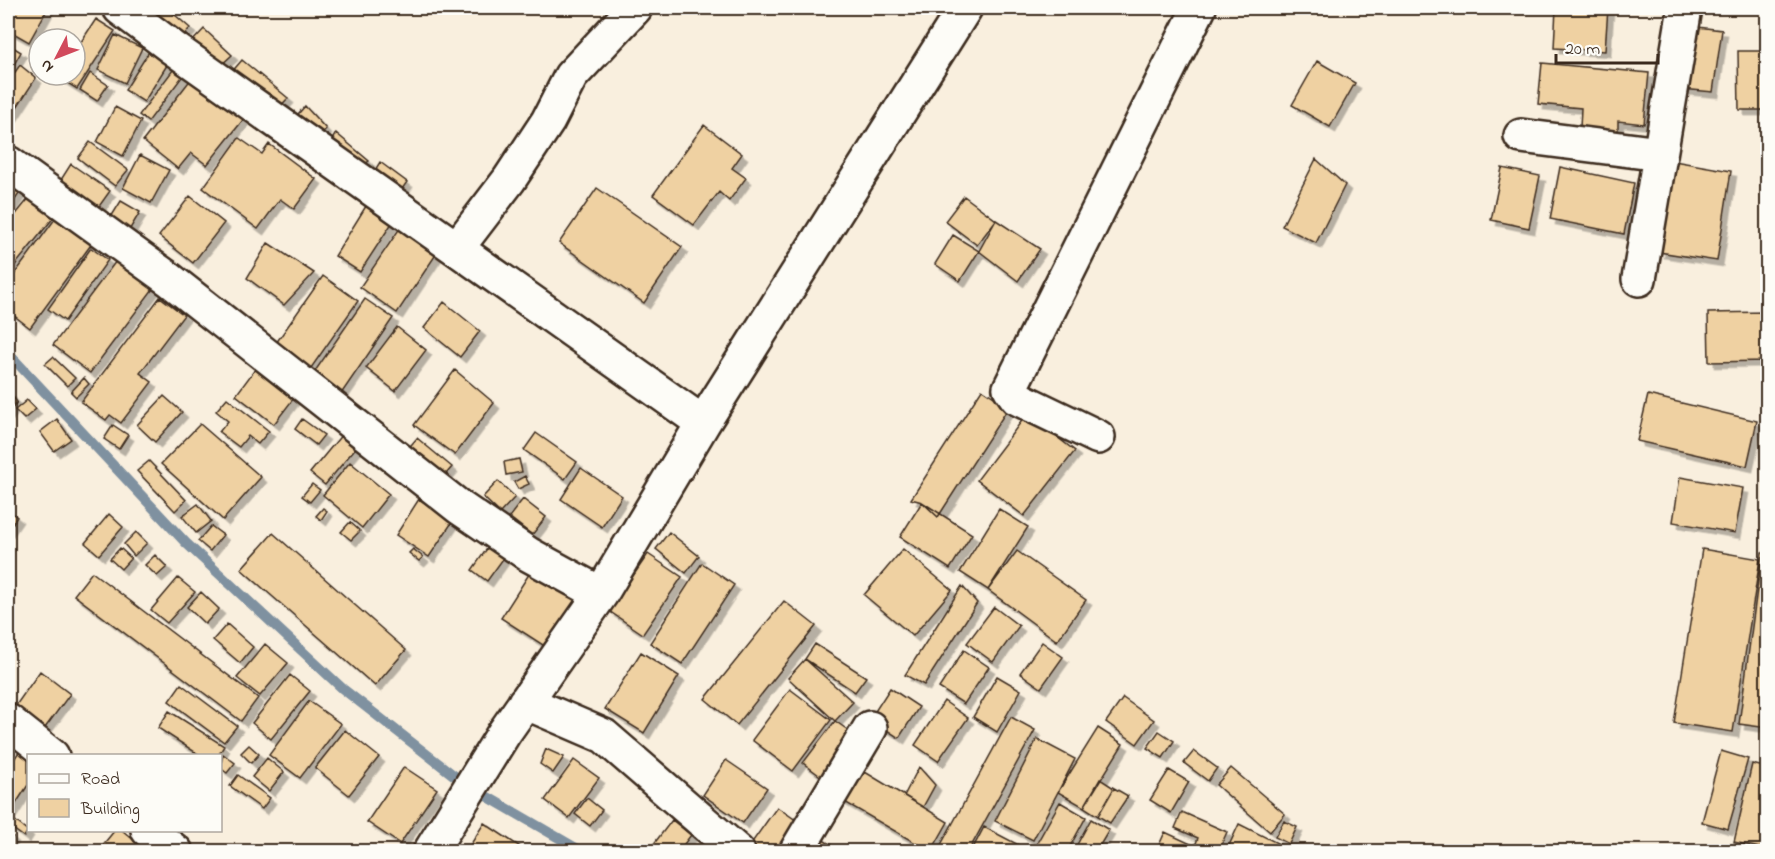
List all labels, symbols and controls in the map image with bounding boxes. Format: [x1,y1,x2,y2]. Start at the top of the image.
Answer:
north arrow [27,27,87,87]
scale bar [1556,27,1658,65]
text: 20 m [1565,37,1600,63]
text: N [35,54,60,78]
legend [27,754,222,832]
text: Road [81,767,120,793]
text: Building [80,797,140,824]

